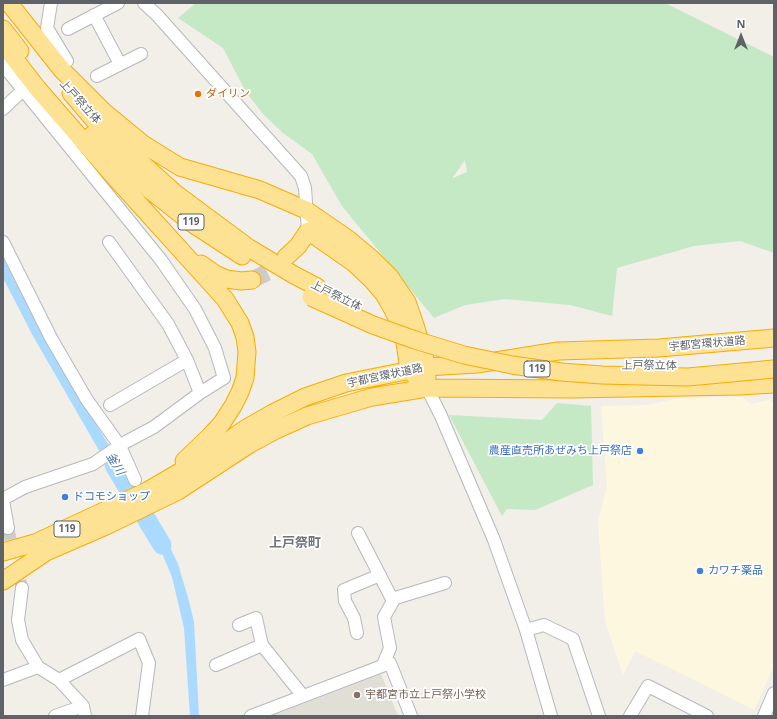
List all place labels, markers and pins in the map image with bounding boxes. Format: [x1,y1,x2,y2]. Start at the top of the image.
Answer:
place label: ダイリン [206,87,250,101]
marker: ダイリン [193,89,203,99]
place label: 農産直売所あぜみち上戸祭店 [489,444,632,458]
marker: 農産直売所あぜみち上戸祭店 [635,446,645,456]
place label: ドコモショップ [73,490,150,504]
marker: ドコモショップ [60,492,70,502]
place label: カワチ薬品 [708,564,763,578]
marker: カワチ薬品 [695,566,705,576]
place label: 宇都宮市立上戸祭小学校 [365,688,486,702]
marker: 宇都宮市立上戸祭小学校 [352,690,362,700]

